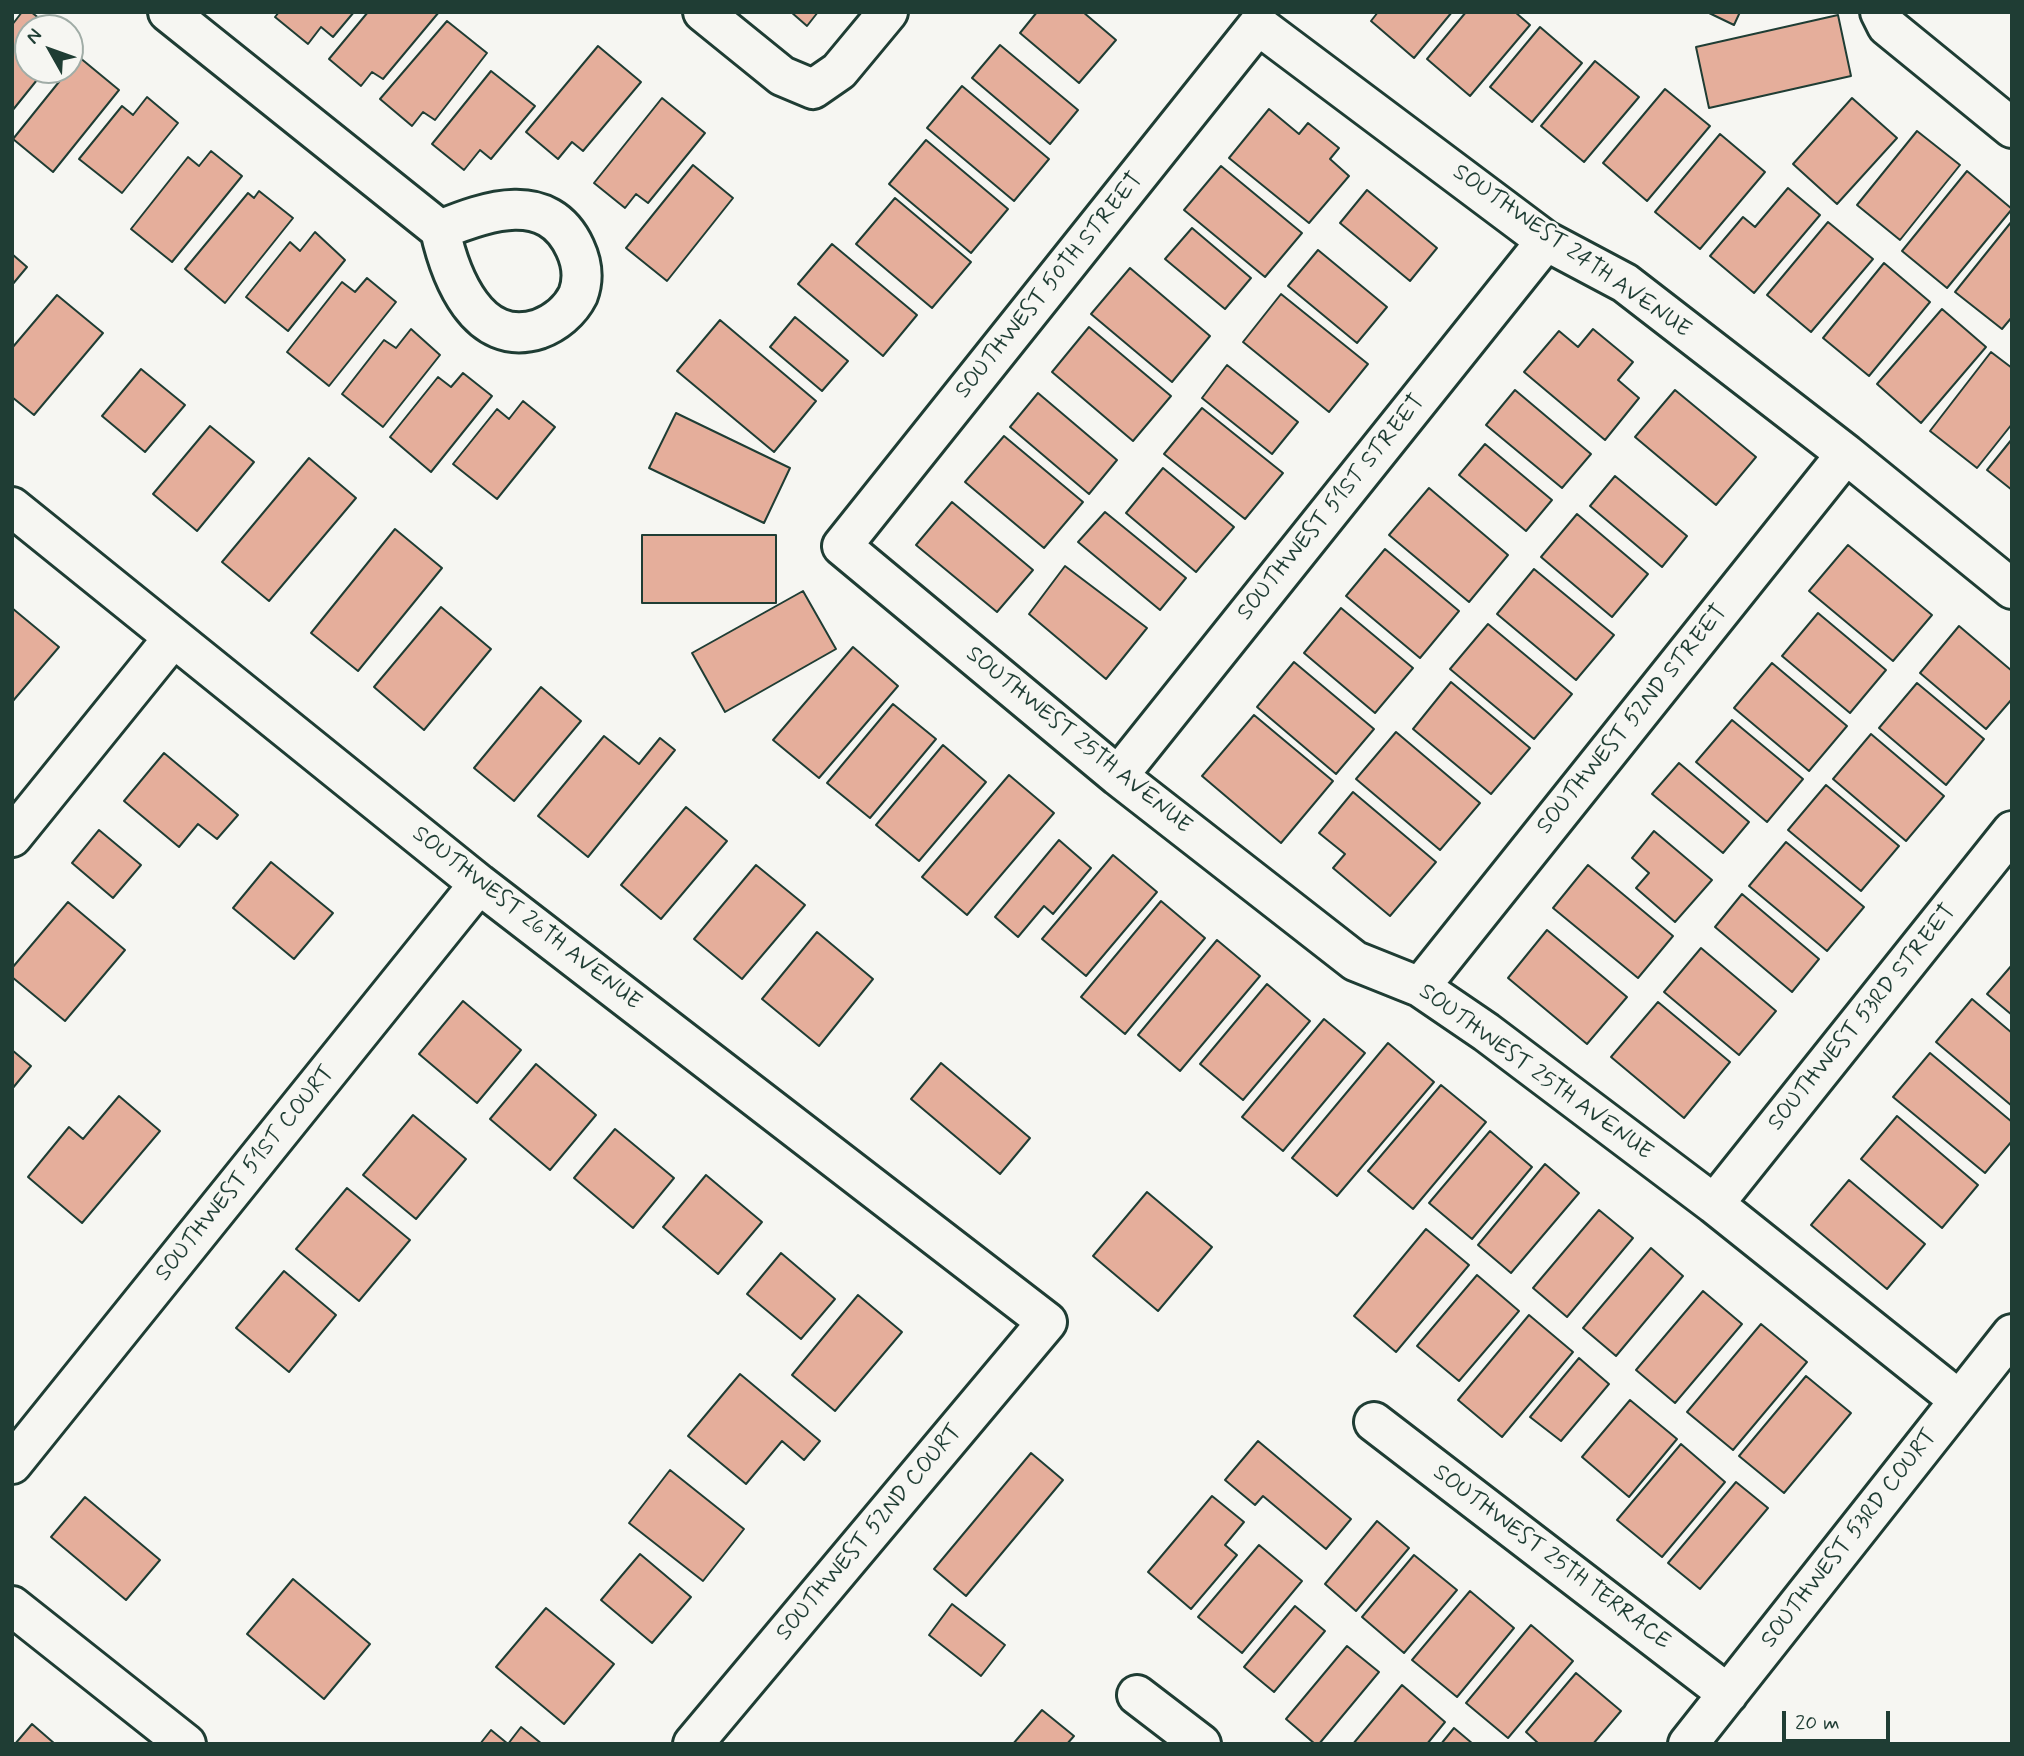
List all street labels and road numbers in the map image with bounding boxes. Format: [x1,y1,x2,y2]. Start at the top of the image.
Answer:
street label: SOUTHWEST 24TH AVENUE [1447,159,1695,345]
street label: SOUTHWEST 50TH STREET [950,167,1150,405]
street label: SOUTHWEST 51ST STREET [1232,389,1432,627]
street label: SOUTHWEST 52ND STREET [1532,600,1734,840]
street label: SOUTHWEST 25TH AVENUE [960,641,1196,841]
street label: SOUTHWEST 26TH AVENUE [406,821,646,1017]
street label: SOUTHWEST 53RD STREET [1763,899,1963,1137]
street label: SOUTHWEST 25TH AVENUE [1413,979,1657,1167]
street label: SOUTHWEST 51ST COURT [150,1061,342,1287]
street label: SOUTHWEST 52ND COURT [771,1419,969,1647]
street label: SOUTHWEST 53RD COURT [1756,1424,1944,1654]
street label: SOUTHWEST 25TH TERRACE [1427,1460,1675,1656]

